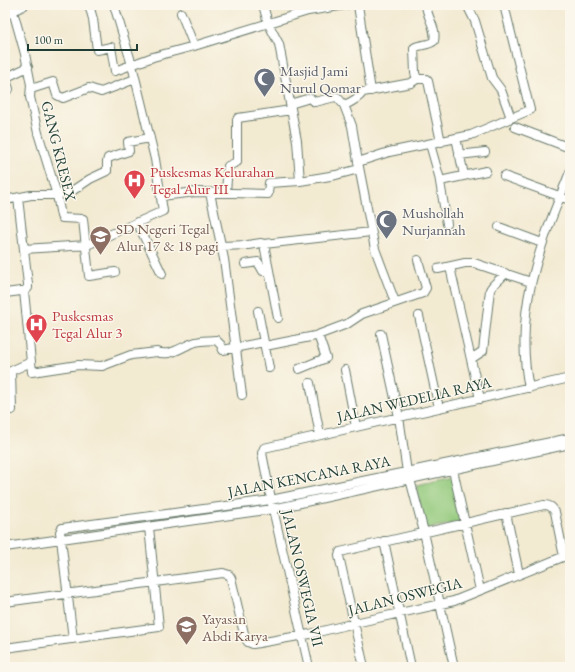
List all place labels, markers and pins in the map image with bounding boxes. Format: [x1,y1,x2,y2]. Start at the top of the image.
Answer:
place label: Masjid Jami Nurul Qomar [280,61,361,97]
mosque icon: Masjid Jami Nurul Qomar [252,66,278,99]
place label: Puskesmas Kelurahan Tegal Alur III [150,162,275,198]
hospital icon: Puskesmas Kelurahan Tegal Alur III [122,167,148,200]
place label: Mushollah Nurjannah [402,203,466,239]
mosque icon: Mushollah Nurjannah [373,208,399,241]
place label: SD Negeri Tegal Alur 17 & 18 pagi [115,219,219,255]
school or university icon: SD Negeri Tegal Alur 17 & 18 pagi [87,224,113,257]
place label: Puskesmas Tegal Alur 3 [52,306,123,342]
hospital icon: Puskesmas Tegal Alur 3 [24,311,50,344]
place label: Yayasan Abdi Karya [201,609,268,645]
school or university icon: Yayasan Abdi Karya [173,614,199,647]

